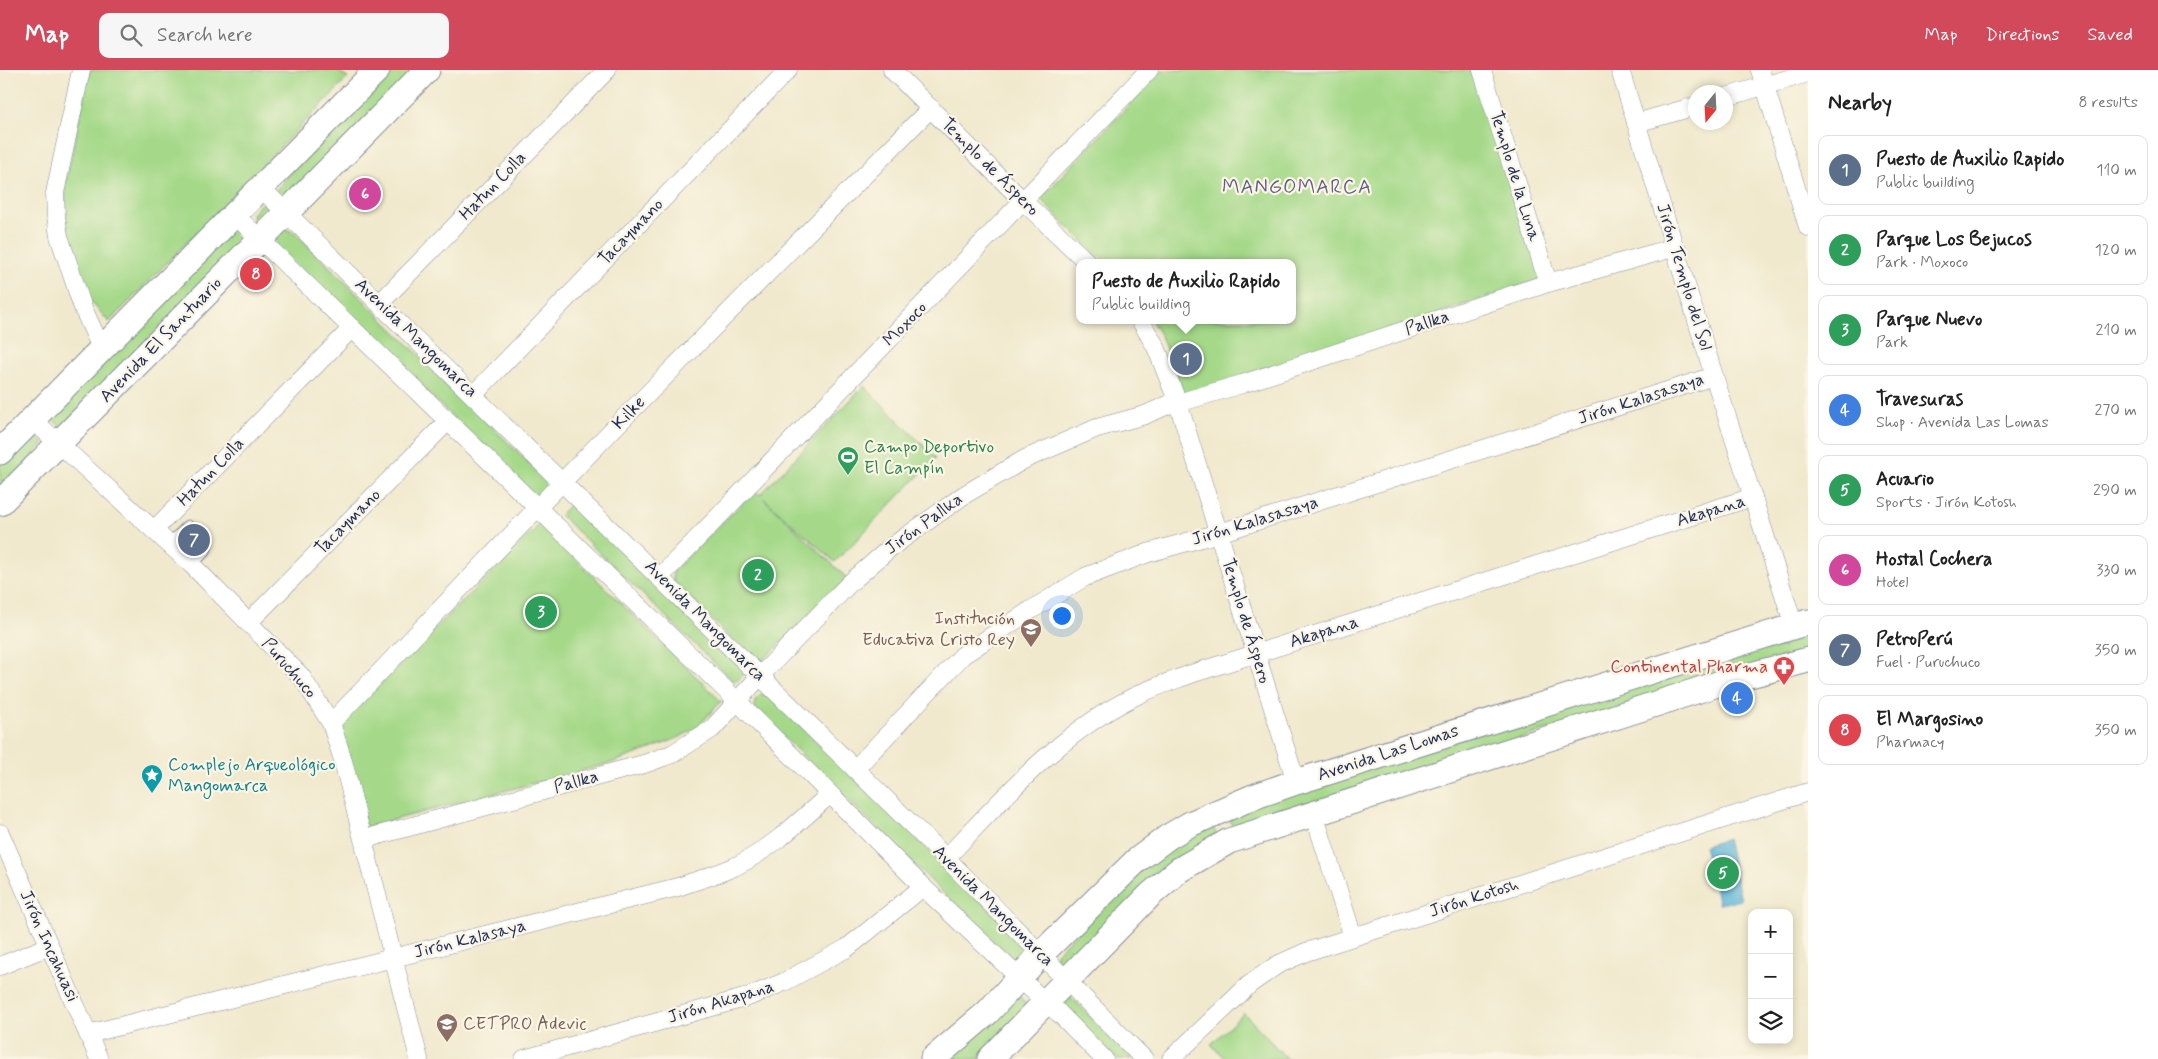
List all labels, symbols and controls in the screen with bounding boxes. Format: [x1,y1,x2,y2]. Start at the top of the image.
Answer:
search box [99,13,449,58]
text: Map [25,20,69,51]
icon: search [117,21,145,49]
text: Search here [157,23,253,48]
text: Map [1925,23,1958,47]
text: Directions [1986,23,2060,47]
text: Saved [2088,23,2133,47]
north arrow [1688,85,1733,130]
text: Nearby [1828,89,1892,117]
text: 8 results [2078,92,2138,113]
street label: Templo de la Luna [1484,108,1546,244]
street label: Templo de Áspero [936,113,1044,221]
street label: Hatun Colla [454,146,532,226]
text: Puesto de Auxilio Rapido [1876,147,2064,172]
text: 1 [1841,160,1849,181]
text: 110 m [2096,160,2137,181]
text: Public building [1876,172,1975,193]
district label: MANGOMARCA [1222,174,1372,201]
pin: 6 [349,175,381,213]
street label: Tacaymano [593,193,669,271]
street label: Jirón Templo del Sol [1650,201,1718,353]
text: Parque Los Bejucos [1876,227,2032,252]
text: 2 [1841,240,1849,261]
text: 120 m [2095,240,2137,261]
text: Park · Moxoco [1876,252,1968,273]
pin: 8 [240,255,272,293]
popup [1076,259,1296,324]
text: Puesto de Auxilio Rapido [1092,269,1280,294]
street label: Avenida El Santuario [95,272,227,408]
street label: Avenida Mangomarca [349,273,483,404]
text: Public building [1092,294,1190,315]
street label: Moxoco [878,296,932,352]
street label: Pallka [1402,305,1452,341]
text: Parque Nuevo [1876,307,1982,332]
text: 3 [1841,320,1849,341]
text: 210 m [2096,320,2137,341]
text: Park [1876,332,1908,353]
pin: 1 [1170,340,1202,378]
street label: Jirón Kalasasaya [1575,367,1707,431]
text: Travesuras [1876,387,1963,412]
street label: Kilke [607,391,651,435]
text: 4 [1840,400,1850,421]
text: 270 m [2094,400,2137,421]
text: Shop · Avenida Las Lomas [1876,412,2049,433]
street label: Hatun Colla [172,432,250,512]
place label: Campo Deportivo El Campín [864,435,994,480]
sports icon: Campo Deportivo El Campín [836,445,860,476]
text: Acuario [1876,467,1934,492]
text: 5 [1840,480,1850,501]
text: 290 m [2093,480,2137,501]
street label: Tacaymano [310,484,386,560]
street label: Jirón Pallka [880,488,968,560]
street label: Akapana [1674,489,1748,533]
street label: Jirón Kalasasaya [1189,490,1321,552]
text: Sports · Jirón Kotosh [1876,492,2017,513]
pin: 7 [178,521,210,559]
text: Hostal Cochera [1876,547,1992,572]
street label: Avenida Mangomarca [638,555,771,688]
street label: Templo de Áspero [1216,555,1276,687]
pin: 2 [742,556,774,594]
text: 6 [1841,560,1849,581]
text: 330 m [2096,560,2137,581]
text: Hotel [1876,572,1909,593]
pin: 3 [525,593,557,631]
your location [1049,603,1075,629]
place label: Institución Educativa Cristo Rey [862,607,1015,652]
street label: Akapana [1287,610,1361,654]
school or university icon: Institución Educativa Cristo Rey [1019,617,1043,648]
text: PetroPerú [1876,627,1952,652]
street label: Puruchuco [256,632,322,704]
text: 7 [1840,640,1850,661]
text: 350 m [2095,640,2137,661]
text: Fuel · Puruchuco [1876,652,1980,673]
place label: Continental Pharma [1610,655,1768,679]
pharmacy icon: Continental Pharma [1772,655,1796,686]
pin: 4 [1721,679,1753,717]
text: El Margosino [1876,707,1983,732]
street label: Avenida Las Lomas [1314,719,1462,787]
text: 8 [1840,720,1850,741]
text: 350 m [2095,720,2137,741]
text: Pharmacy [1876,732,1944,753]
place label: Complejo Arqueológico Mangomarca [168,753,336,799]
place icon: Complejo Arqueológico Mangomarca [140,763,164,794]
street label: Pallka [551,765,601,799]
street label: Avenida Mangomarca [926,840,1059,973]
pin: 5 [1707,854,1739,892]
street label: Jirón Kotosh [1426,872,1522,924]
street label: Jirón Incahuasi [14,886,84,1006]
map controls [1748,909,1793,1044]
button: + [1748,909,1793,954]
street label: Jirón Kalasaya [411,913,529,965]
button: − [1748,954,1793,999]
street label: Jirón Akapana [665,974,777,1030]
button: layers [1748,999,1793,1044]
school or university icon: CETPRO Adevic [435,1012,459,1043]
place label: CETPRO Adevic [463,1012,586,1036]

